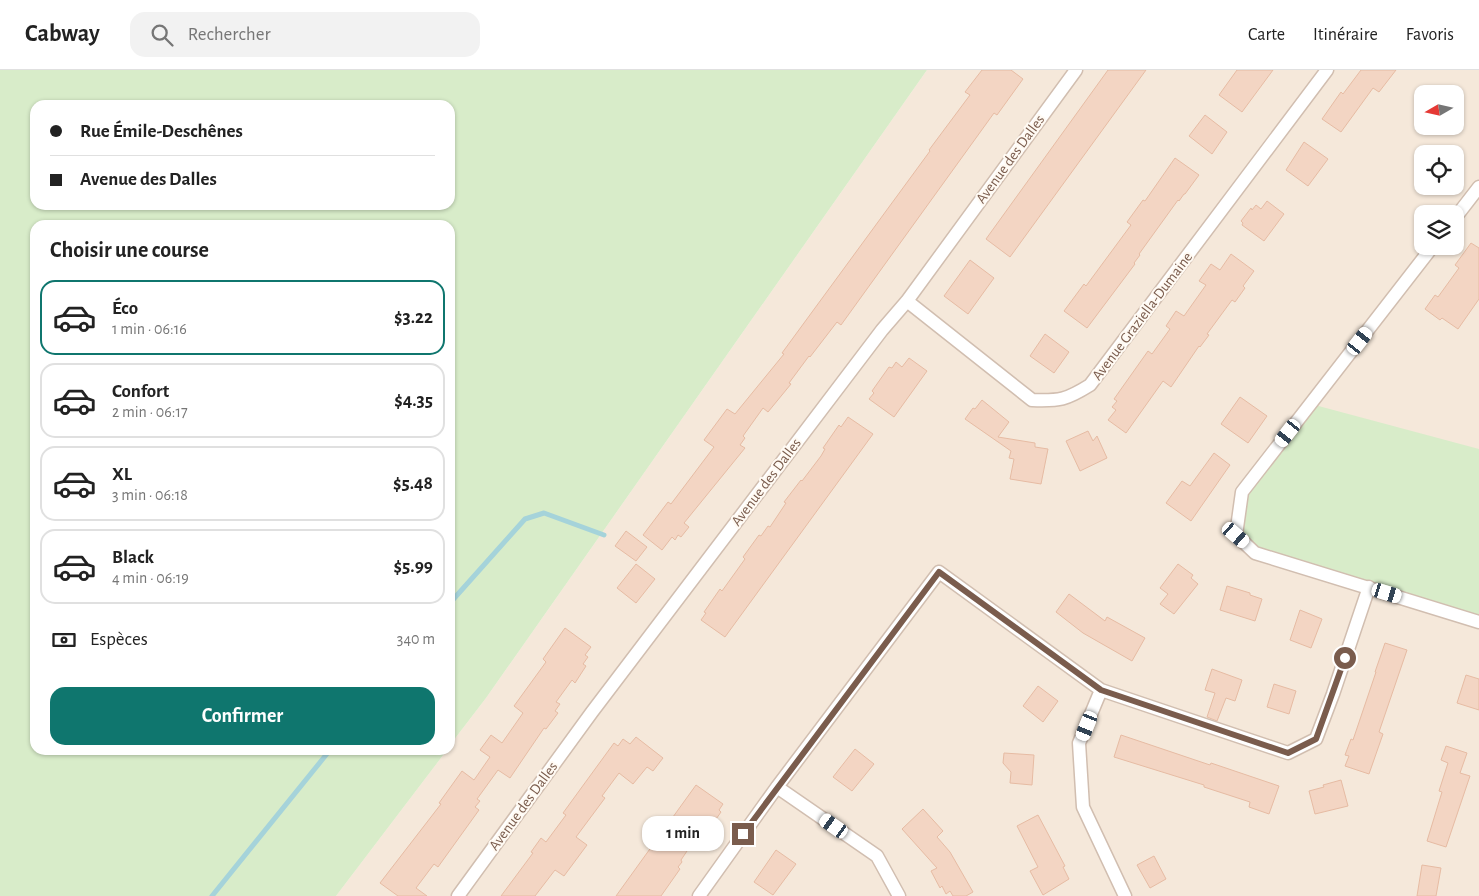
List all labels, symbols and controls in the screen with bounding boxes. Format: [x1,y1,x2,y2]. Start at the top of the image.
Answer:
search box [130,12,480,57]
icon: search [148,21,176,49]
text: Cabway [25,22,100,46]
text: Rechercher [188,25,271,44]
text: Carte [1248,26,1285,44]
text: Itinéraire [1313,26,1378,44]
text: Favoris [1406,26,1454,44]
north arrow [1414,85,1464,135]
map controls [1414,85,1464,255]
street label: Avenue des Dalles [973,112,1047,206]
text: Rue Émile-Deschênes [80,122,243,141]
button: locate [1414,145,1464,195]
text: Avenue des Dalles [80,170,217,189]
button: layers [1414,205,1464,255]
text: Choisir une course [50,239,209,261]
street label: Avenue Graziella-Dumaine [1089,249,1195,383]
icon: car [52,295,97,340]
text: Éco [112,299,138,318]
text: $3.22 [394,308,433,327]
text: 1 min · 06:16 [112,321,187,337]
car [1344,325,1375,357]
icon: car [52,378,97,423]
text: Confort [112,382,169,401]
text: $4.35 [394,391,433,410]
text: 2 min · 06:17 [112,404,188,420]
car [1272,417,1303,449]
street label: Avenue des Dalles [729,436,804,529]
icon: car [52,461,97,506]
text: XL [112,465,132,484]
text: $5.48 [393,474,433,493]
text: 3 min · 06:18 [112,487,188,503]
car [1219,519,1252,551]
icon: car [52,544,97,589]
text: Black [112,548,154,567]
text: $5.99 [394,557,433,576]
text: 4 min · 06:19 [112,570,189,586]
car [1370,581,1403,605]
icon: cash [50,626,78,654]
text: Espèces [90,630,148,649]
text: 340 m [397,631,435,647]
route start [1334,647,1356,669]
button: Confirmer [50,687,435,745]
car [1074,709,1099,743]
street label: Avenue des Dalles [486,759,560,853]
car [817,811,850,841]
callout: 1 min [643,816,726,852]
route end [732,823,754,845]
text: 1 min [666,825,700,841]

